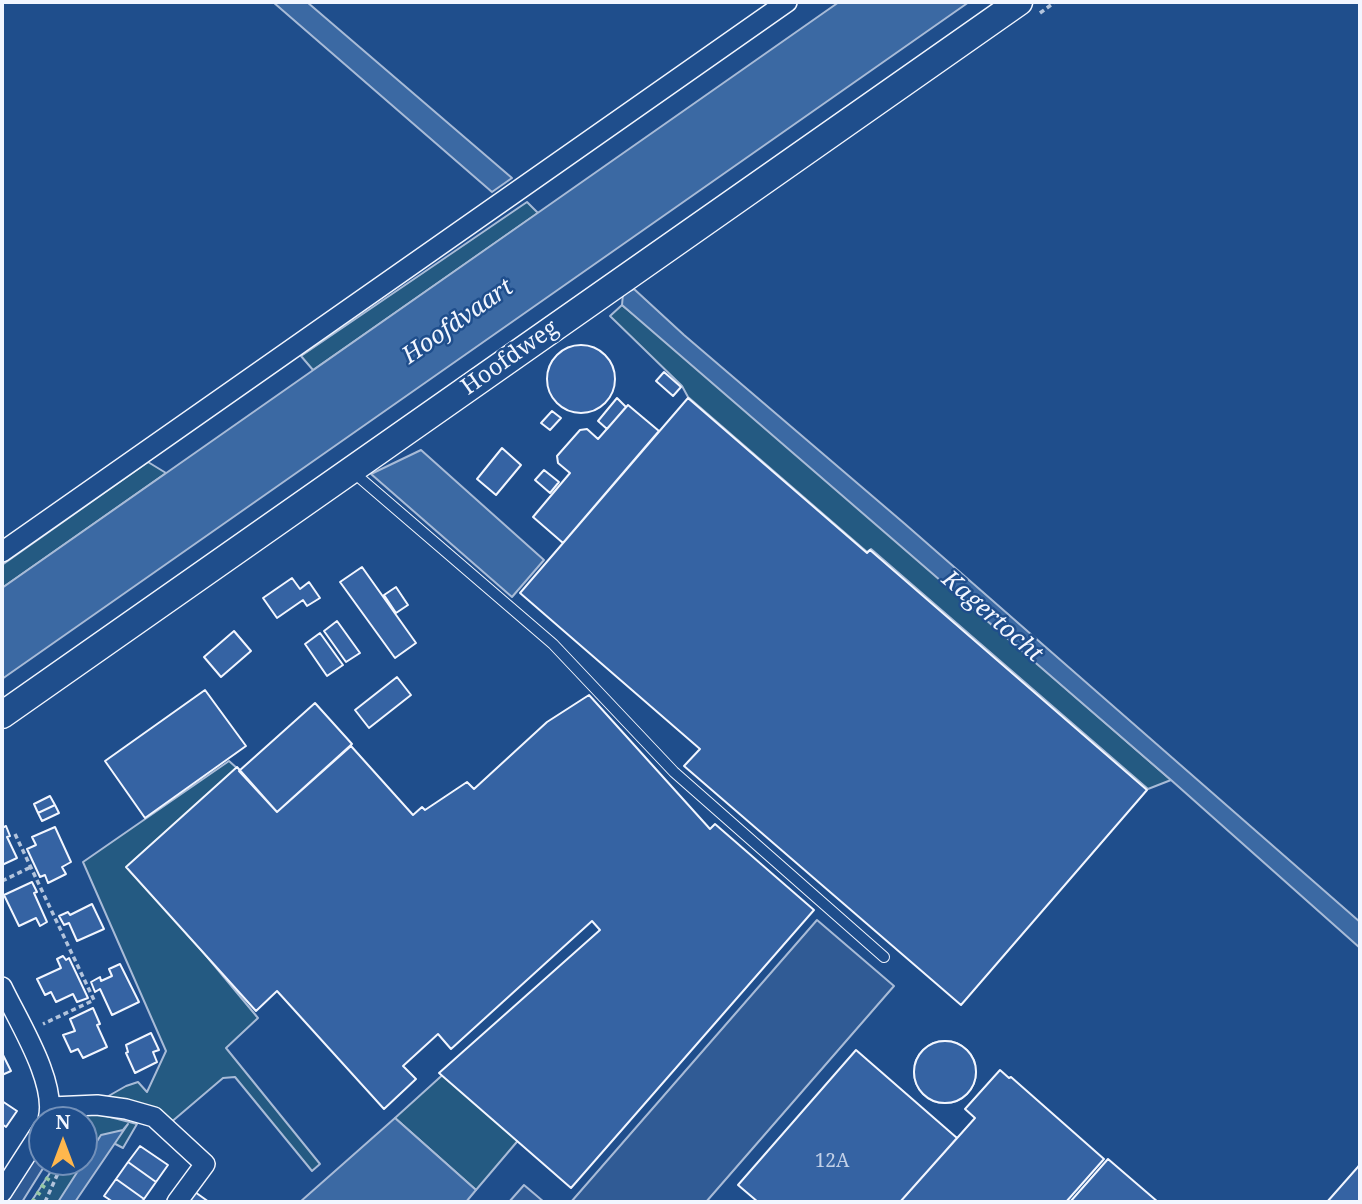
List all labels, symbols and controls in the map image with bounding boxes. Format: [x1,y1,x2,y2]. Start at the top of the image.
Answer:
water label: Hoofdvaart [397,273,519,371]
street label: Hoofdweg [456,315,564,401]
water label: Kagertocht [936,565,1048,669]
north arrow [28,1106,98,1176]
text: N [56,1109,70,1135]
house number: 12A [815,1151,849,1173]

